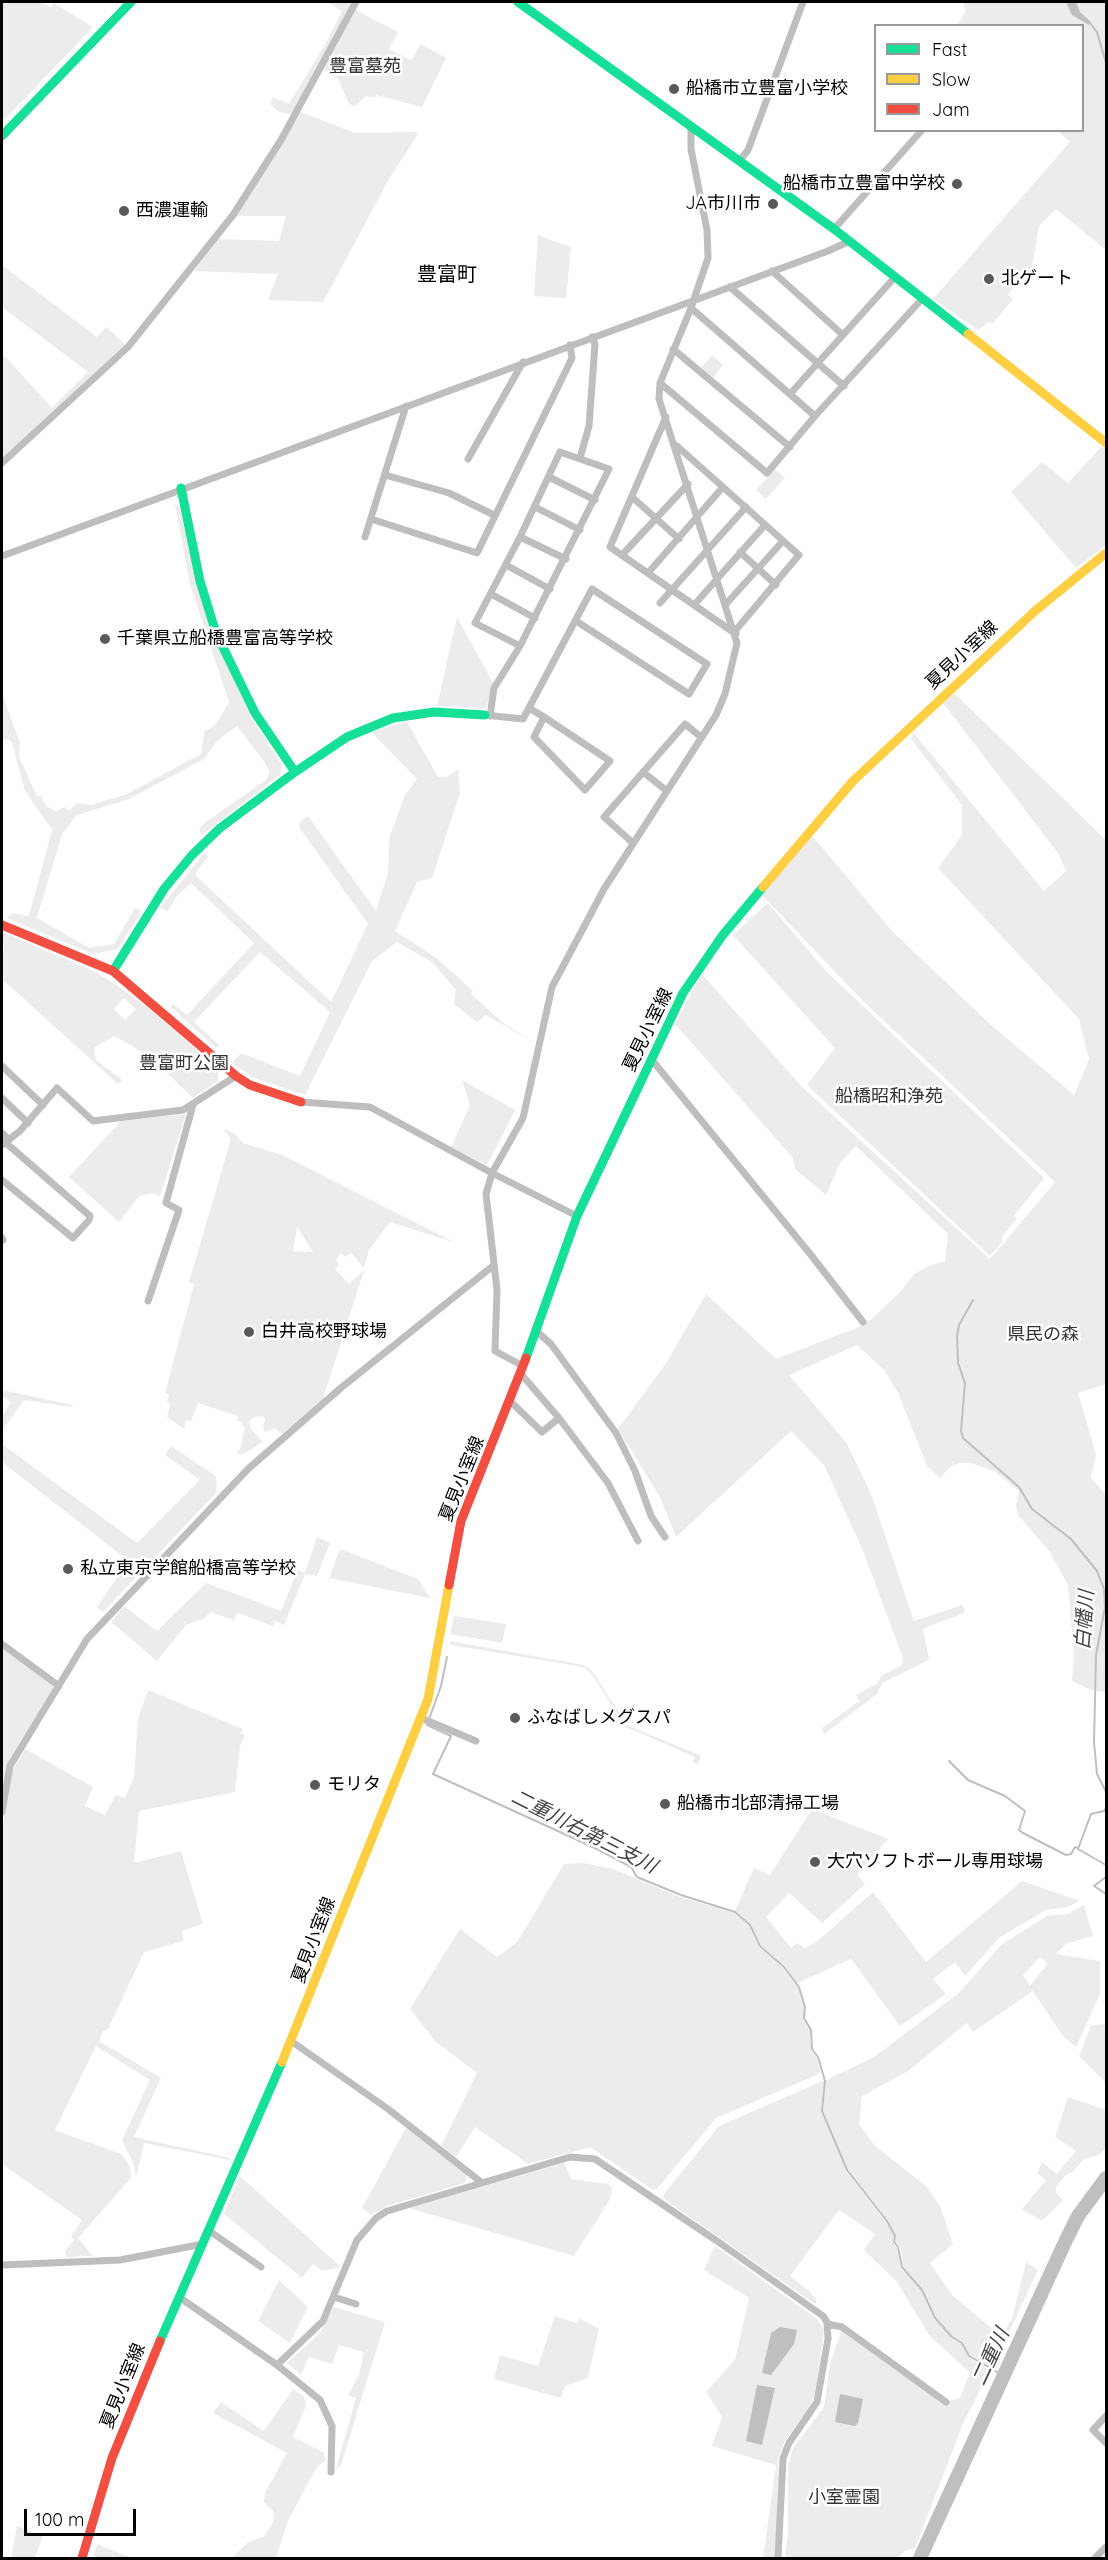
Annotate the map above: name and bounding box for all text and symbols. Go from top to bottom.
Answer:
legend [874,24,1084,132]
text: Fast [932,38,967,61]
park label: 豊富墓苑 [329,56,401,78]
text: Slow [932,68,970,91]
place label: 船橋市立豊富小学校 [686,78,848,100]
marker: 船橋市立豊富小学校 [667,82,681,96]
text: Jam [932,98,970,121]
place label: 船橋市立豊富中学校 [783,173,945,195]
marker: 船橋市立豊富中学校 [950,177,964,191]
place label: JA市川市 [685,193,761,215]
marker: JA市川市 [766,197,780,211]
place label: 西濃運輸 [136,200,208,222]
marker: 西濃運輸 [117,204,131,218]
district label: 豊富町 [417,263,477,287]
place label: 北ゲート [1001,268,1073,290]
marker: 北ゲート [982,272,996,286]
street label: 夏見小室線 [922,616,1002,694]
place label: 千葉県立船橋豊富高等学校 [117,628,333,650]
marker: 千葉県立船橋豊富高等学校 [98,632,112,646]
street label: 夏見小室線 [619,985,677,1075]
park label: 豊富町公園 [139,1053,229,1075]
park label: 船橋昭和浄苑 [835,1086,943,1108]
place label: 白井高校野球場 [261,1321,387,1343]
park label: 県民の森 [1007,1324,1079,1346]
marker: 白井高校野球場 [242,1325,256,1339]
street label: 夏見小室線 [435,1433,489,1525]
place label: 私立東京学館船橋高等学校 [80,1558,296,1580]
marker: 私立東京学館船橋高等学校 [61,1562,75,1576]
water label: 白幡川 [1071,1589,1099,1651]
place label: ふなばしメグスパ [527,1707,671,1729]
marker: ふなばしメグスパ [508,1711,522,1725]
place label: モリタ [327,1774,381,1796]
marker: モリタ [308,1778,322,1792]
water label: 二重川右第三支川 [507,1785,661,1879]
place label: 船橋市北部清掃工場 [677,1793,839,1815]
marker: 船橋市北部清掃工場 [658,1797,672,1811]
place label: 大穴ソフトボール専用球場 [827,1851,1043,1873]
marker: 大穴ソフトボール専用球場 [808,1855,822,1869]
street label: 夏見小室線 [288,1894,340,1986]
water label: 二重川 [967,2325,1015,2389]
street label: 夏見小室線 [96,2340,150,2432]
park label: 小室霊園 [808,2487,880,2509]
scale bar [27,2497,140,2535]
text: 100 m [35,2508,84,2531]

